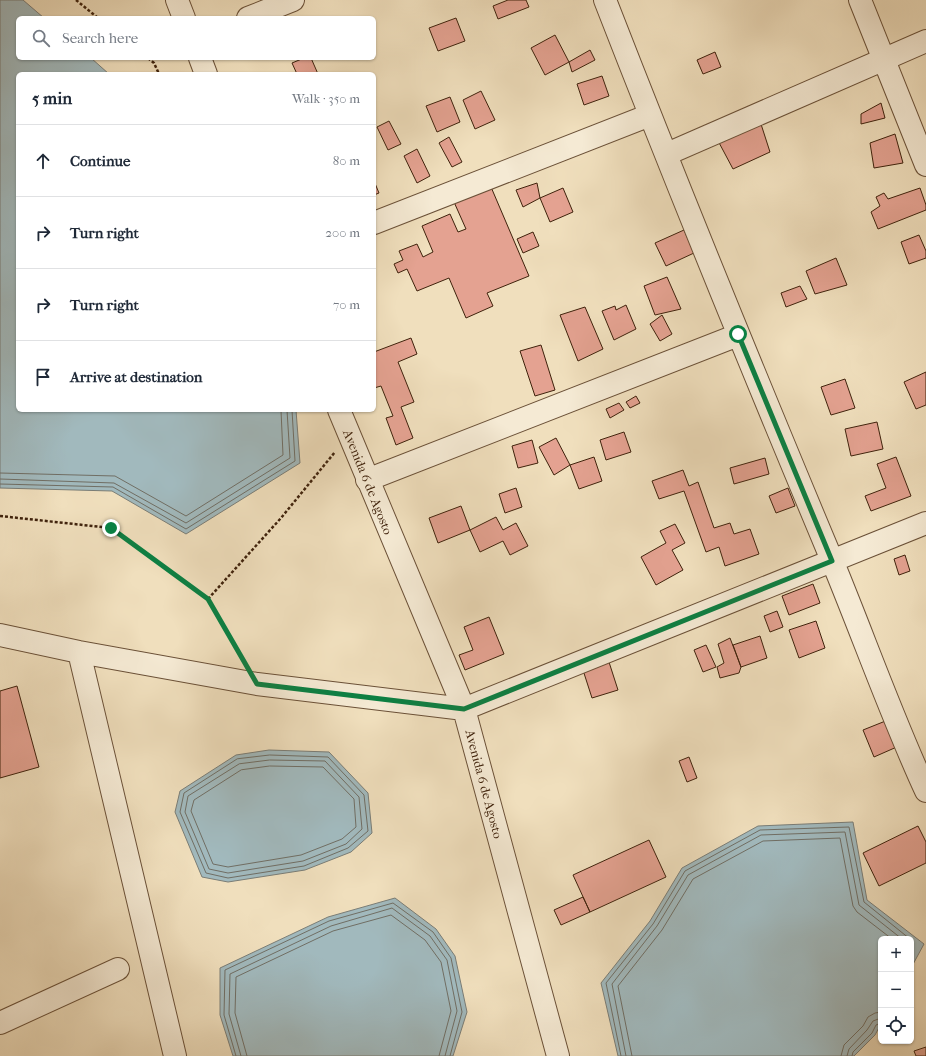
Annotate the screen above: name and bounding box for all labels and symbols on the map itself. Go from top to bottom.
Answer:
route start [729,325,747,343]
street label: Avenida 6 de Agosto [340,426,396,537]
route end [102,519,120,537]
street label: Avenida 6 de Agosto [462,727,506,840]

